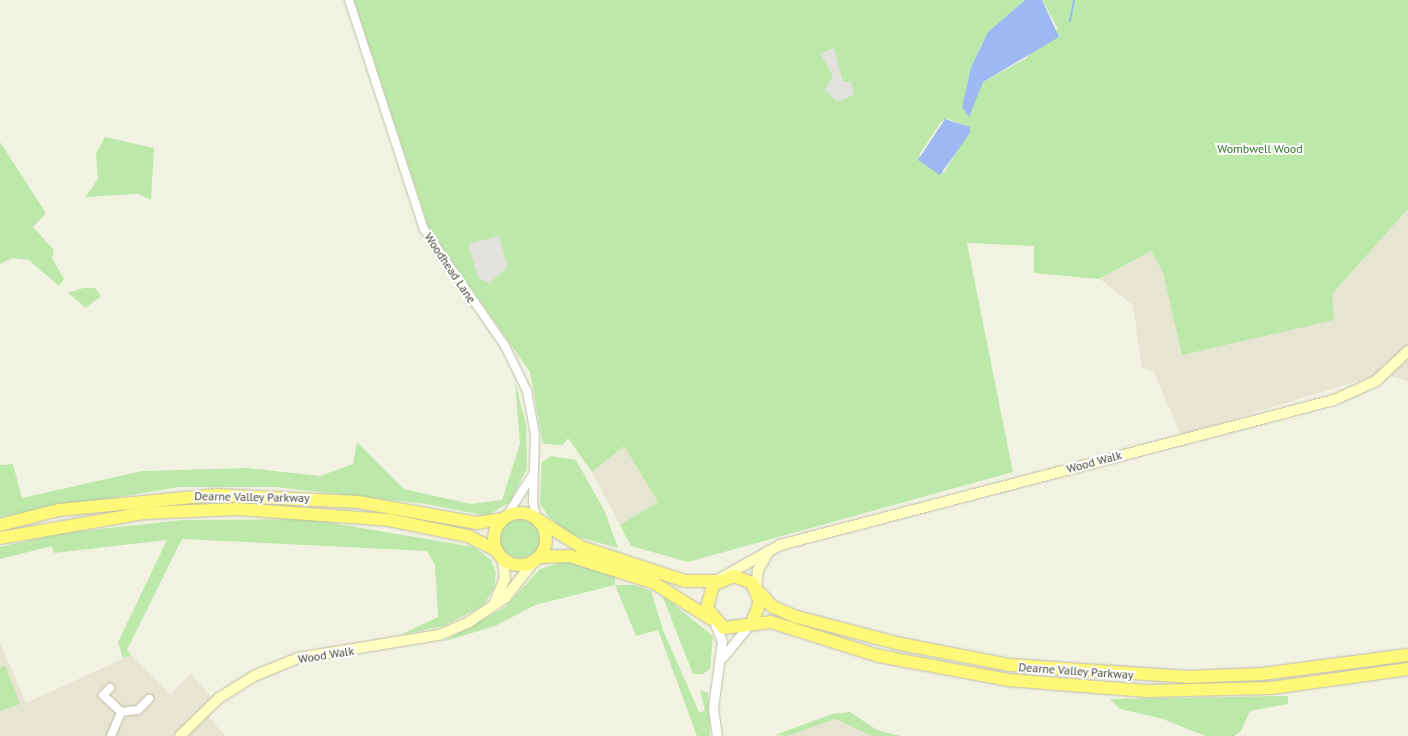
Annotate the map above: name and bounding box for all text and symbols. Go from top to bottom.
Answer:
park label: Wombwell Wood [1217,142,1303,156]
street label: Woodhead Lane [421,230,479,306]
street label: Wood Walk [1065,448,1123,476]
street label: Dearne Valley Parkway [194,489,310,505]
street label: Wood Walk [297,643,355,667]
street label: Dearne Valley Parkway [1018,660,1134,682]

